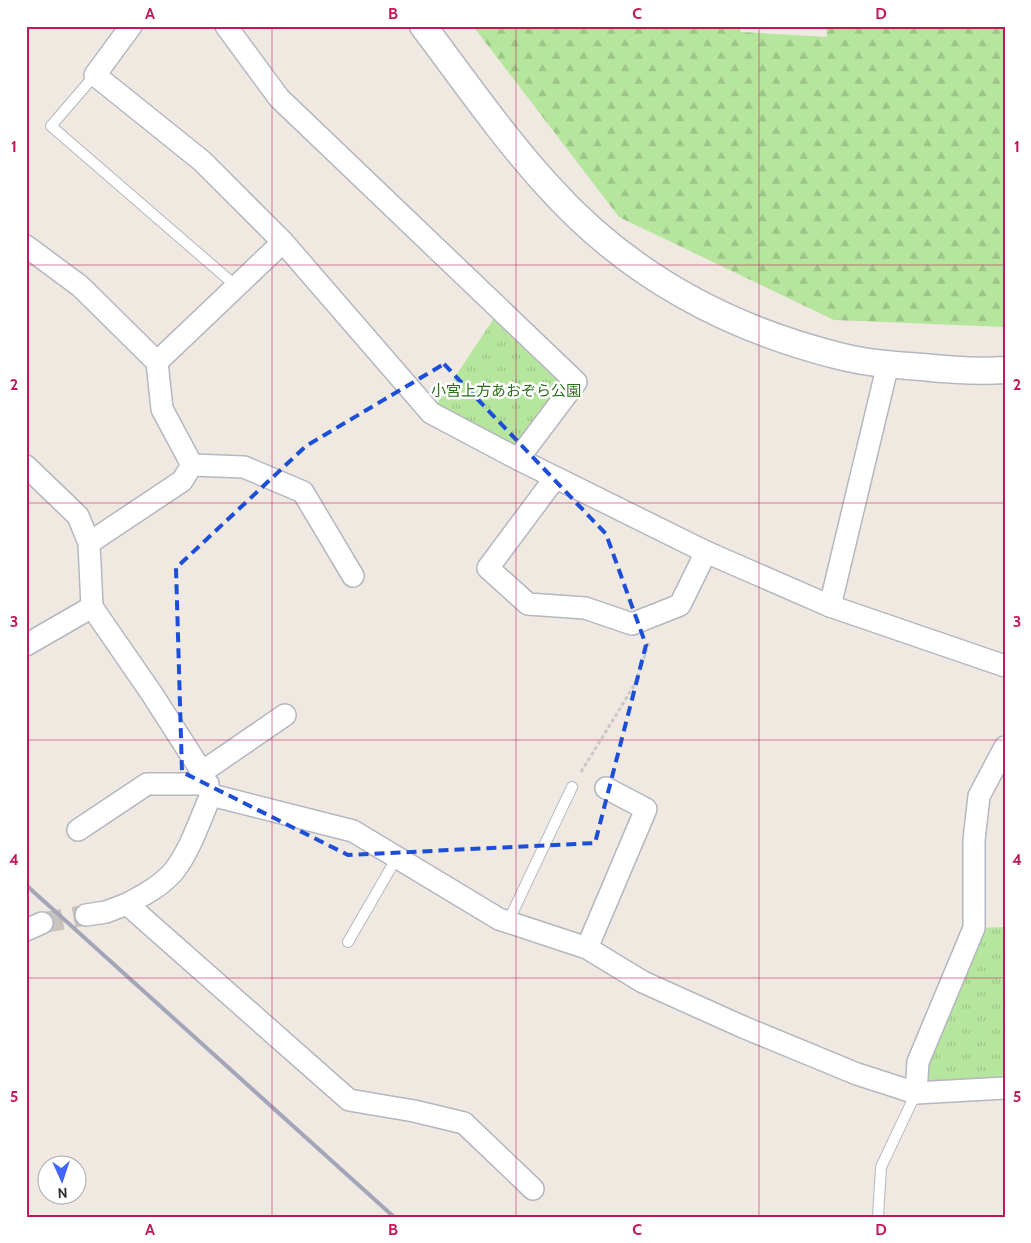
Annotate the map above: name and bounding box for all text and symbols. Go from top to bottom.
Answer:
text: A [145,4,155,23]
text: B [388,4,398,23]
text: C [632,4,642,23]
text: D [875,4,887,23]
text: 1 [11,137,17,156]
text: 1 [1014,137,1020,156]
text: 2 [10,375,18,394]
text: 2 [1013,375,1021,394]
park label: 小宮上方あおぞら公園 [431,382,581,400]
text: 3 [10,612,18,631]
text: 3 [1013,612,1021,631]
text: 4 [9,850,19,869]
text: 4 [1012,850,1022,869]
text: 5 [10,1087,18,1106]
text: 5 [1013,1087,1021,1106]
north arrow [38,1156,88,1206]
text: N [57,1184,68,1202]
text: A [145,1220,155,1239]
text: B [388,1220,398,1239]
text: C [632,1220,642,1239]
text: D [875,1220,887,1239]

